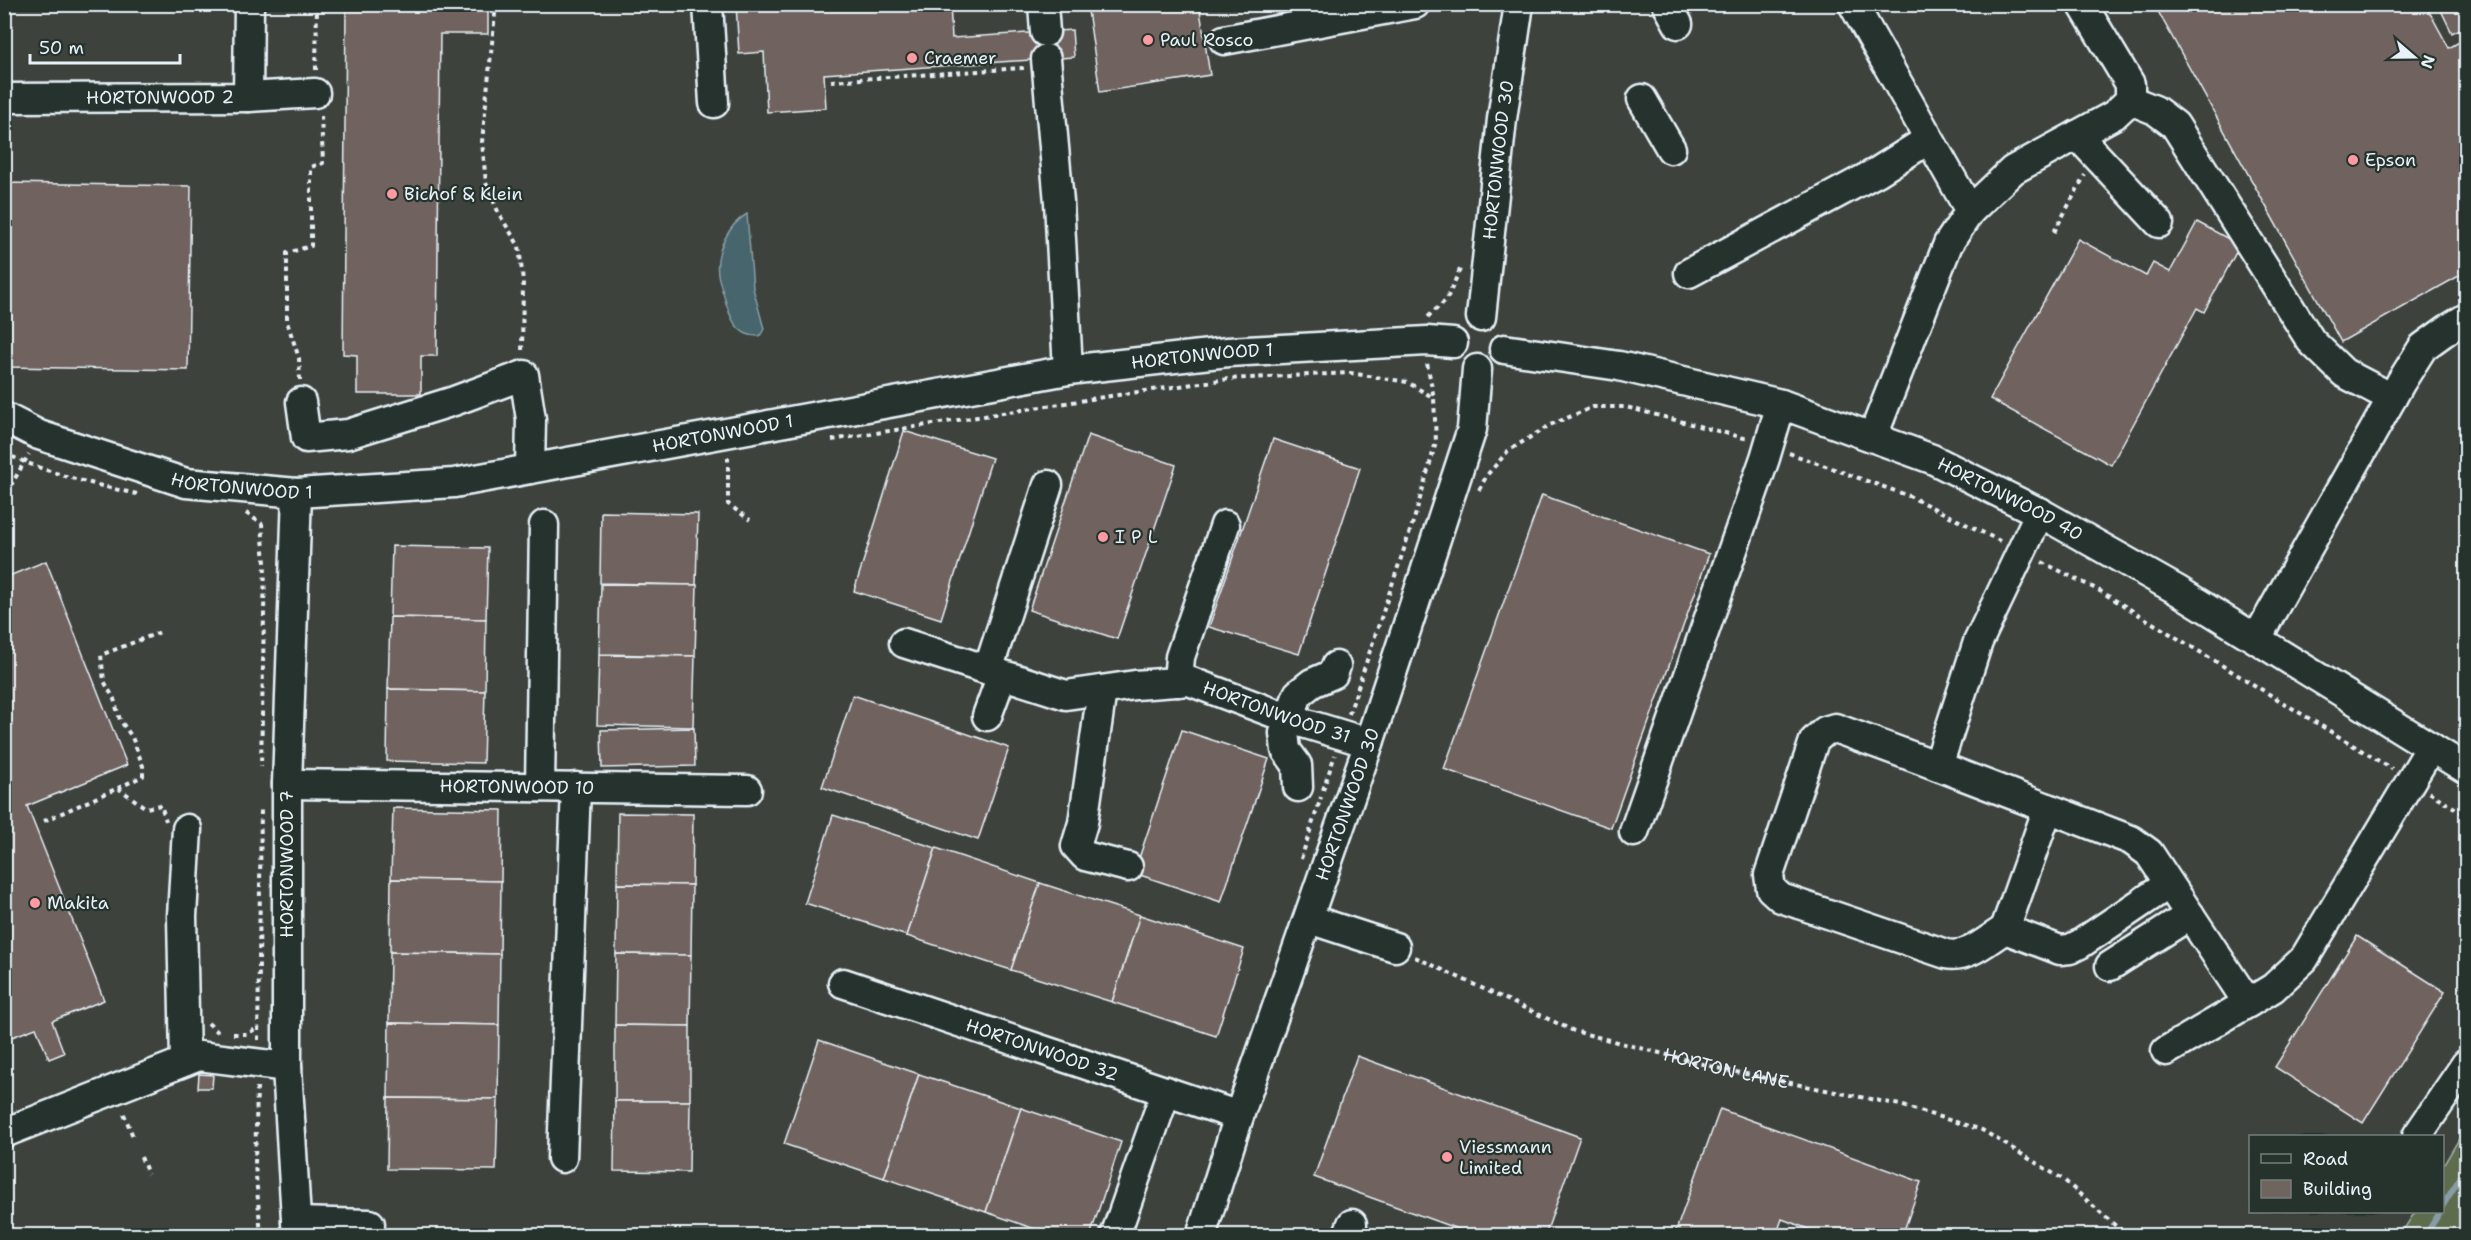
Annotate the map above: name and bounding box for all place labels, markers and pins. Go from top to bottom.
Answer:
place label: Paul Rosco [1160,28,1253,52]
marker: Paul Rosco [1141,33,1155,47]
place label: Craemer [924,46,997,70]
marker: Craemer [905,51,919,65]
place label: Epson [2365,148,2416,172]
marker: Epson [2346,153,2360,167]
place label: Bichof & Klein [404,182,522,206]
marker: Bichof & Klein [385,187,399,201]
place label: I P L [1115,525,1158,549]
marker: I P L [1096,530,1110,544]
place label: Makita [47,891,109,915]
marker: Makita [28,896,42,910]
place label: Viessmann Limited [1459,1135,1552,1180]
marker: Viessmann Limited [1440,1150,1454,1164]

